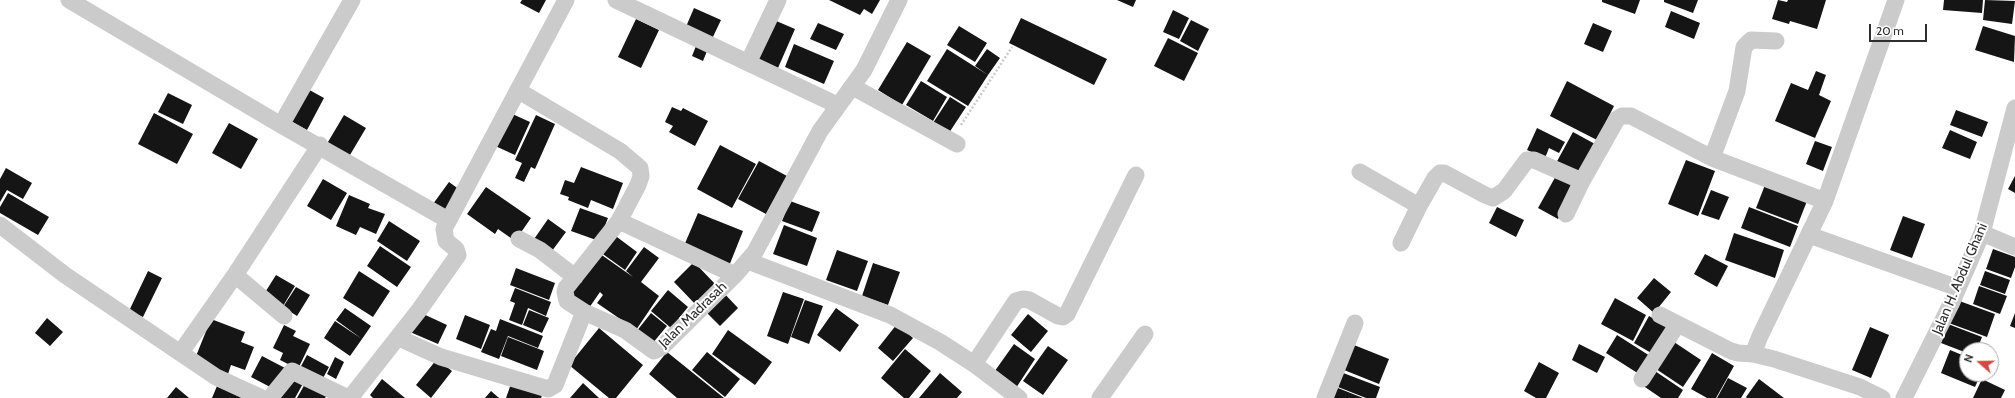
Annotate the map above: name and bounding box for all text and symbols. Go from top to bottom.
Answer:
scale bar [1871,16,1929,42]
text: 20 m [1876,23,1904,38]
street label: Jalan H. Abdul Ghani [1929,221,1991,337]
street label: Jalan Madrasah [655,278,731,352]
north arrow [1959,342,1999,382]
text: N [1961,352,1977,364]

